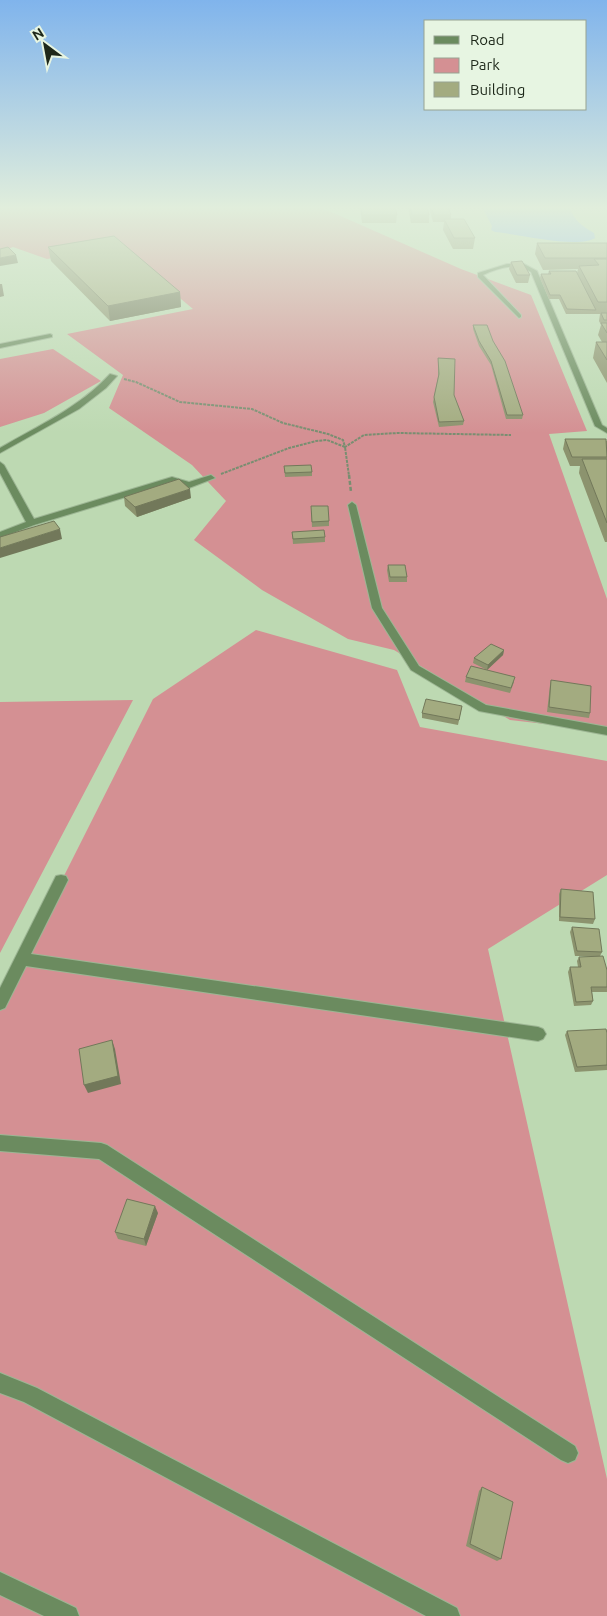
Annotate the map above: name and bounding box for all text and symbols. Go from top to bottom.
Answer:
north arrow [20,20,70,70]
legend [424,20,587,110]
text: N [29,24,47,44]
text: Road [470,31,505,48]
text: Park [470,56,500,73]
text: Building [470,81,525,98]

